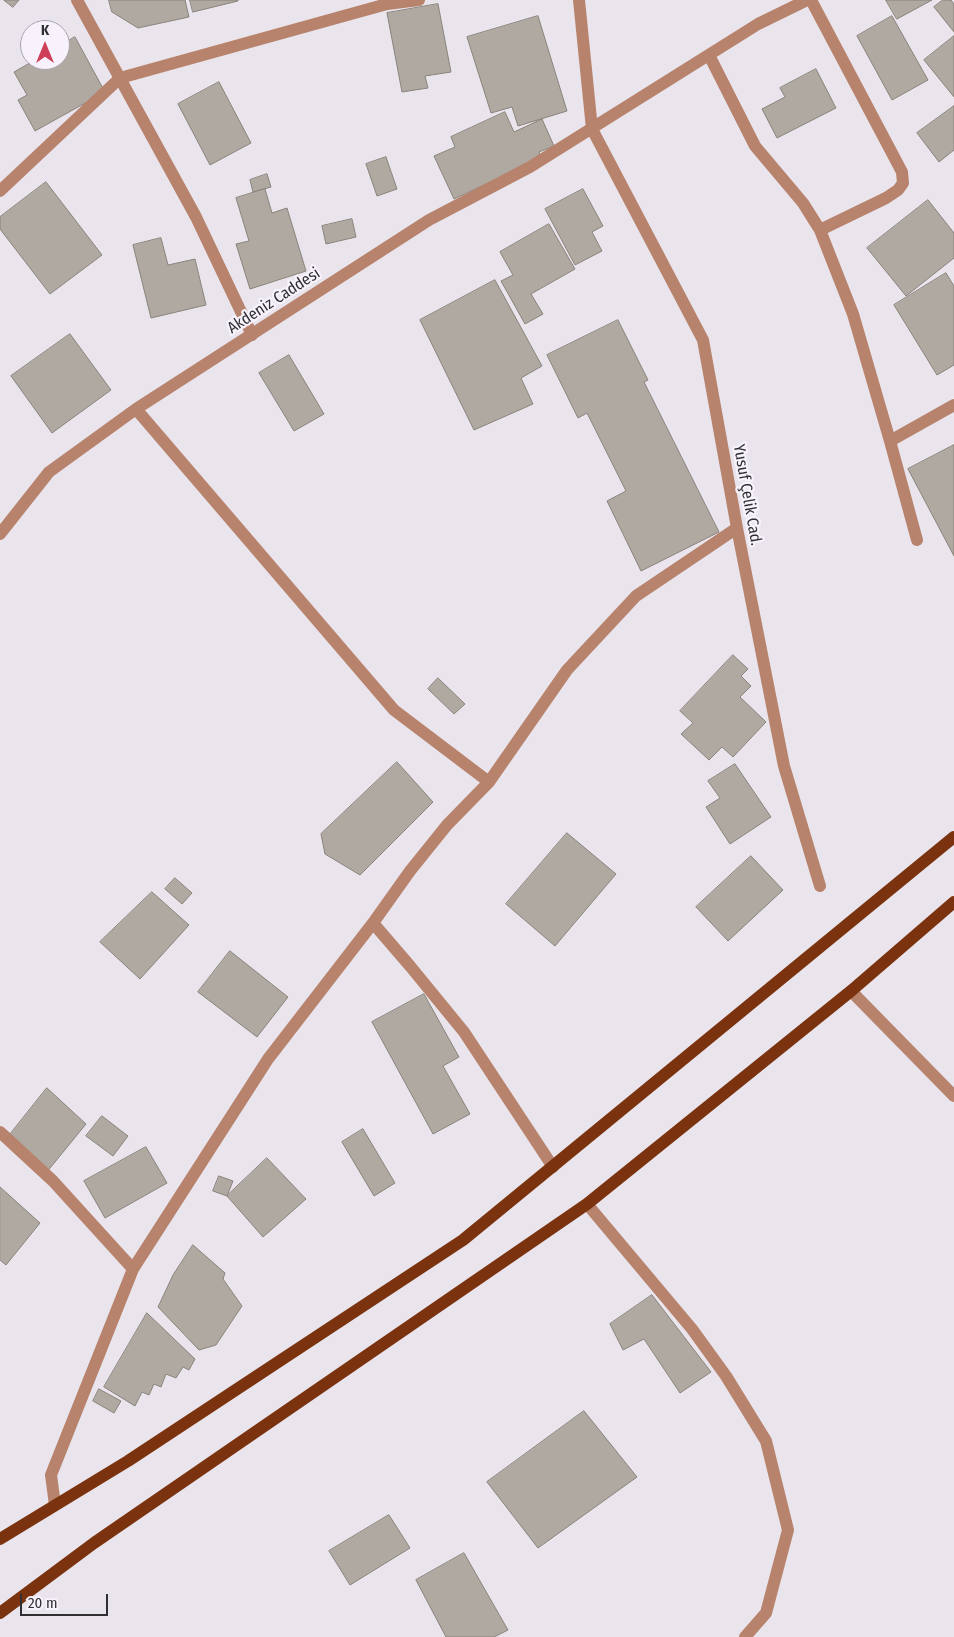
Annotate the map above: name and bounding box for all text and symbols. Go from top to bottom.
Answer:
north arrow [20,20,70,70]
text: K [41,22,49,39]
street label: Akdeniz Caddesi [224,264,324,338]
street label: Yusuf Çelik Cad. [729,443,765,547]
scale bar [22,1584,110,1616]
text: 20 m [28,1594,58,1612]

